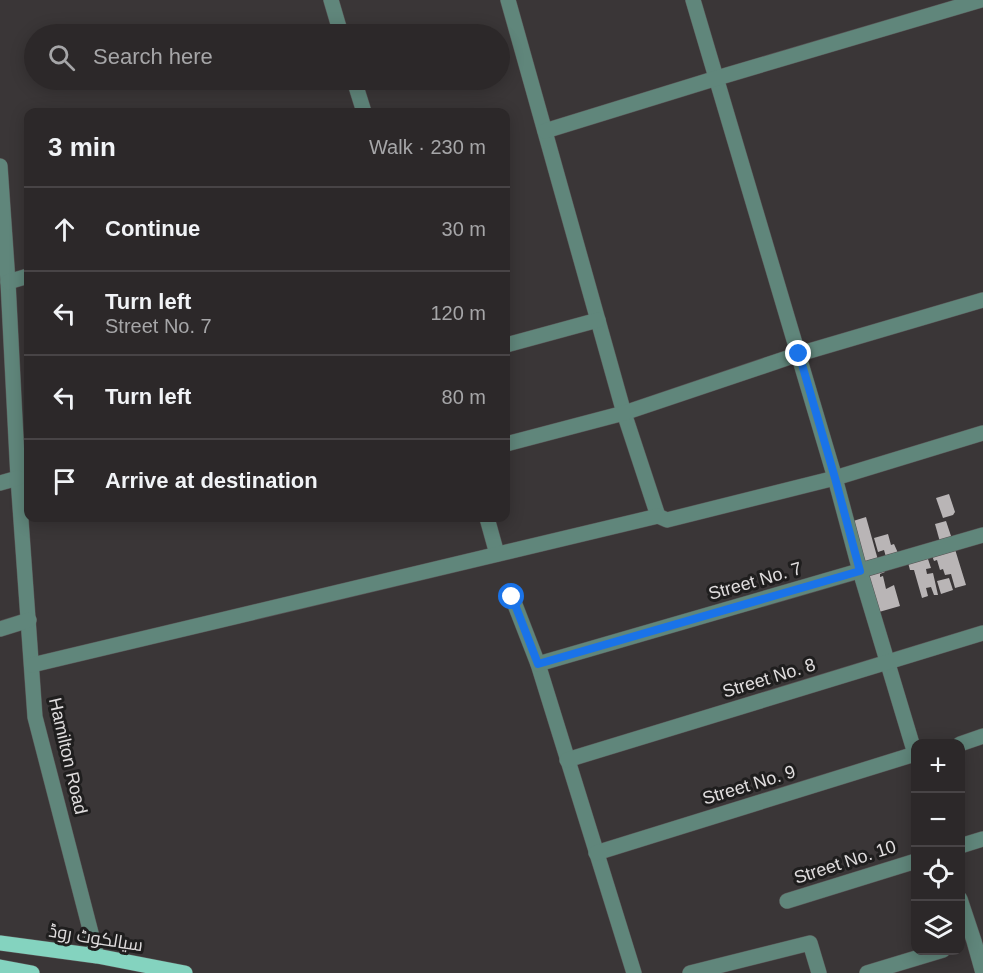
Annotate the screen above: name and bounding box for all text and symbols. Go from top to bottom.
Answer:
search box [24,24,510,90]
icon: search [45,41,78,74]
text: Search here [93,44,213,69]
text: 3 min [48,132,116,162]
text: Walk · 230 m [369,136,486,158]
icon: ahead [48,213,81,246]
text: Continue [105,216,200,241]
text: 30 m [442,218,486,240]
text: Turn left [105,289,191,314]
icon: left [48,297,81,330]
text: 120 m [430,302,486,324]
text: Street No. 7 [105,315,212,337]
route end [785,340,811,366]
icon: left [48,381,81,414]
text: Turn left [105,384,191,409]
text: 80 m [442,386,486,408]
icon: arrive [48,465,81,498]
text: Arrive at destination [105,468,318,493]
street label: Street No. 7 [706,558,804,604]
route start [498,583,524,609]
street label: Street No. 8 [720,654,818,702]
street label: Hamilton Road [45,696,91,816]
map controls [911,739,965,955]
button: + [911,739,965,793]
street label: Street No. 9 [700,761,798,809]
button: − [911,793,965,847]
street label: Street No. 10 [791,836,899,888]
button: locate [911,847,965,901]
button: layers [911,901,965,955]
street label: سیالکوٹ روڈ [47,921,145,956]

